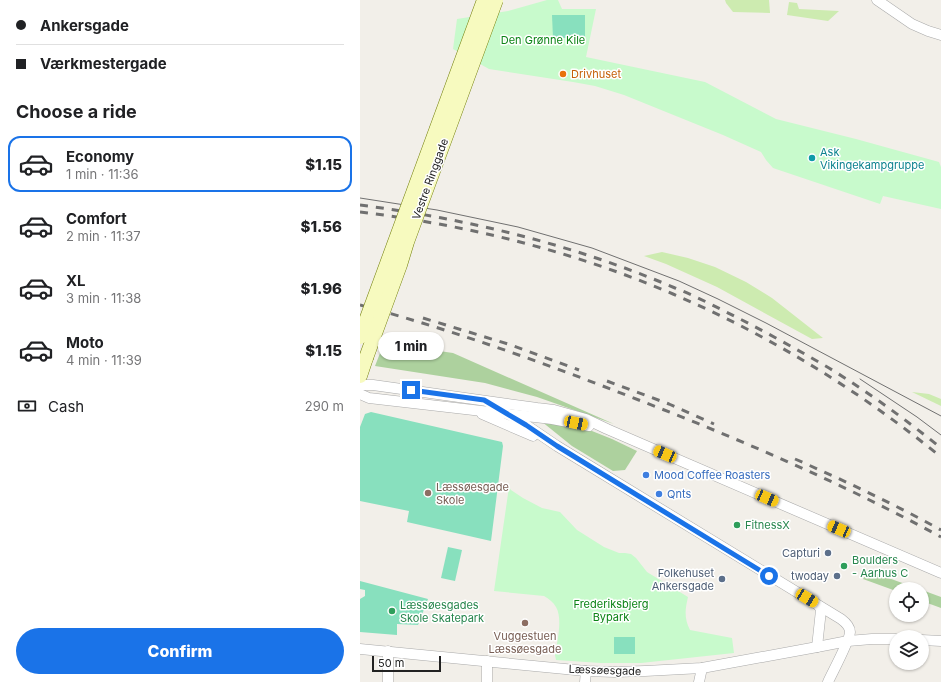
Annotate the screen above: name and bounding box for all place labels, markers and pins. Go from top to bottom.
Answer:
place label: Drivhuset [571,67,621,81]
marker: Drivhuset [558,69,568,79]
place label: Ask Vikingekampgruppe [820,145,924,172]
marker: Ask Vikingekampgruppe [807,153,817,163]
place label: Mood Coffee Roasters [654,468,771,482]
marker: Mood Coffee Roasters [641,470,651,480]
place label: Læssøesgade Skole [436,480,509,507]
place label: Qnts [667,487,691,501]
marker: Læssøesgade Skole [423,488,433,498]
marker: Qnts [654,489,664,499]
place label: FitnessX [745,518,790,532]
marker: FitnessX [732,520,742,530]
place label: Capturi [782,546,820,560]
marker: Capturi [823,548,833,558]
place label: Boulders - Aarhus C [852,553,908,580]
marker: Boulders - Aarhus C [839,561,849,571]
place label: Folkehuset Ankersgade [652,566,714,593]
place label: twoday [791,569,829,583]
marker: twoday [832,571,842,581]
marker: Folkehuset Ankersgade [717,574,727,584]
place label: Læssøesgades Skole Skatepark [400,598,484,625]
marker: Læssøesgades Skole Skatepark [387,606,397,616]
marker: Vuggestuen Læssøesgade [520,618,530,628]
place label: Vuggestuen Læssøesgade [489,629,561,656]

